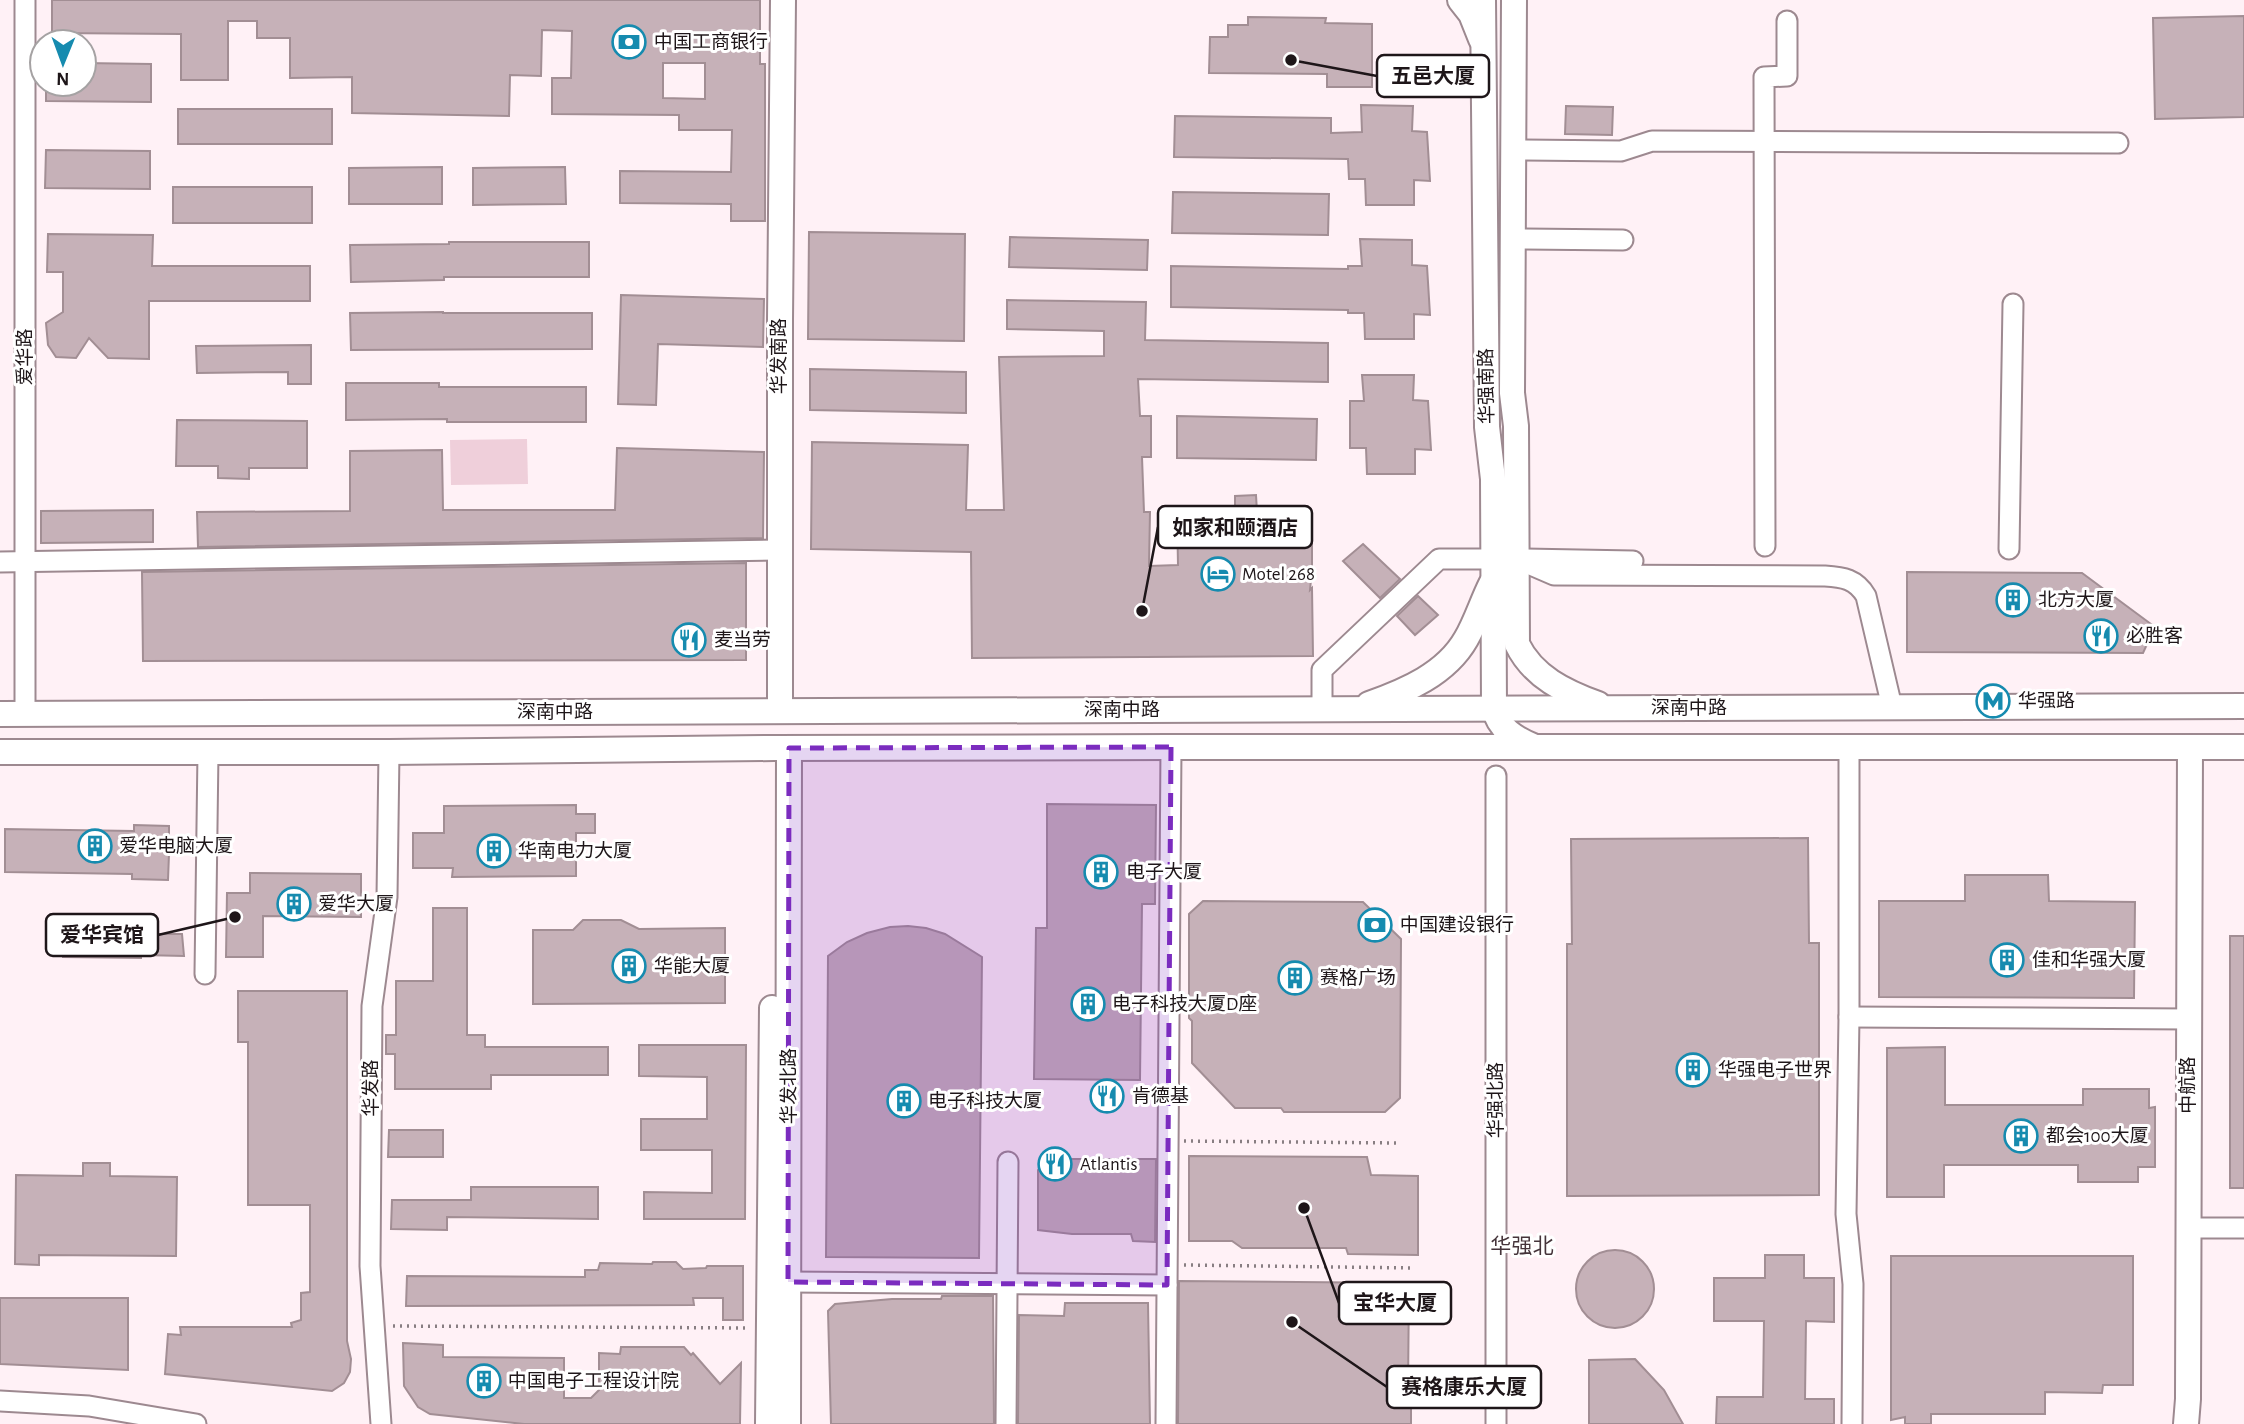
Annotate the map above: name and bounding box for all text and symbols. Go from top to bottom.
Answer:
bank icon: 中国工商银行 [610,23,648,61]
north arrow [28,28,98,98]
place label: 中国工商银行 [654,31,768,52]
callout: 五邑大厦 [1377,55,1489,97]
text: 五邑大厦 [1391,65,1475,87]
text: N [56,69,70,88]
street label: 华发南路 [769,318,789,394]
street label: 爱华路 [15,328,35,386]
street label: 华强南路 [1476,348,1497,424]
callout: 如家和颐酒店 [1158,506,1312,548]
text: 如家和颐酒店 [1172,516,1298,539]
hotel icon: Motel 268 [1199,555,1237,593]
place label: Motel 268 [1242,565,1315,584]
building icon: 北方大厦 [1994,581,2032,619]
place label: 北方大厦 [2038,589,2114,610]
restaurant icon: 必胜客 [2082,617,2120,655]
restaurant icon: 麦当劳 [670,621,708,659]
place label: 必胜客 [2126,625,2183,646]
place label: 麦当劳 [714,630,771,650]
metro station icon: 华强路 [1974,682,2012,720]
place label: 华强路 [2018,691,2075,711]
street label: 深南中路 [1651,698,1727,718]
street label: 深南中路 [1084,700,1160,720]
street label: 深南中路 [517,702,593,722]
building icon: 爱华电脑大厦 [76,827,114,865]
building icon: 华南电力大厦 [475,832,513,870]
place label: 爱华电脑大厦 [119,836,233,856]
place label: 华南电力大厦 [518,840,632,861]
building icon: 电子大厦 [1082,853,1120,891]
place label: 电子大厦 [1126,862,1202,882]
building icon: 爱华大厦 [275,885,313,923]
place label: 爱华大厦 [318,894,394,914]
bank icon: 中国建设银行 [1356,906,1394,944]
callout: 爱华宾馆 [46,914,158,956]
place label: 中国建设银行 [1400,914,1514,935]
text: 爱华宾馆 [60,923,144,946]
building icon: 佳和华强大厦 [1988,941,2026,979]
building icon: 华能大厦 [610,947,648,985]
place label: 佳和华强大厦 [2032,950,2146,970]
place label: 华能大厦 [654,956,730,976]
building icon: 赛格广场 [1276,959,1314,997]
place label: 赛格广场 [1320,967,1396,988]
building icon: 电子科技大厦D座 [1069,985,1107,1023]
place label: 电子科技大厦D座 [1112,993,1257,1014]
street label: 华发北路 [779,1048,799,1124]
building icon: 华强电子世界 [1674,1051,1712,1089]
street label: 中航路 [2177,1056,2198,1114]
street label: 华发路 [361,1059,381,1117]
place label: 华强电子世界 [1718,1060,1832,1080]
street label: 华强北路 [1486,1062,1506,1138]
restaurant icon: 肯德基 [1088,1077,1126,1115]
building icon: 电子科技大厦 [885,1082,923,1120]
place label: 肯德基 [1132,1086,1189,1106]
place label: 电子科技大厦 [928,1091,1042,1111]
building icon: 都会100大厦 [2002,1117,2040,1155]
place label: 都会100大厦 [2046,1125,2149,1146]
restaurant icon: Atlantis [1036,1145,1074,1183]
place label: Atlantis [1080,1155,1137,1174]
district label: 华强北 [1491,1235,1554,1257]
callout: 宝华大厦 [1339,1282,1451,1324]
text: 宝华大厦 [1353,1291,1437,1314]
building icon: 中国电子工程设计院 [465,1362,503,1400]
callout: 赛格康乐大厦 [1387,1366,1541,1408]
place label: 中国电子工程设计院 [508,1371,679,1391]
text: 赛格康乐大厦 [1401,1375,1527,1398]

